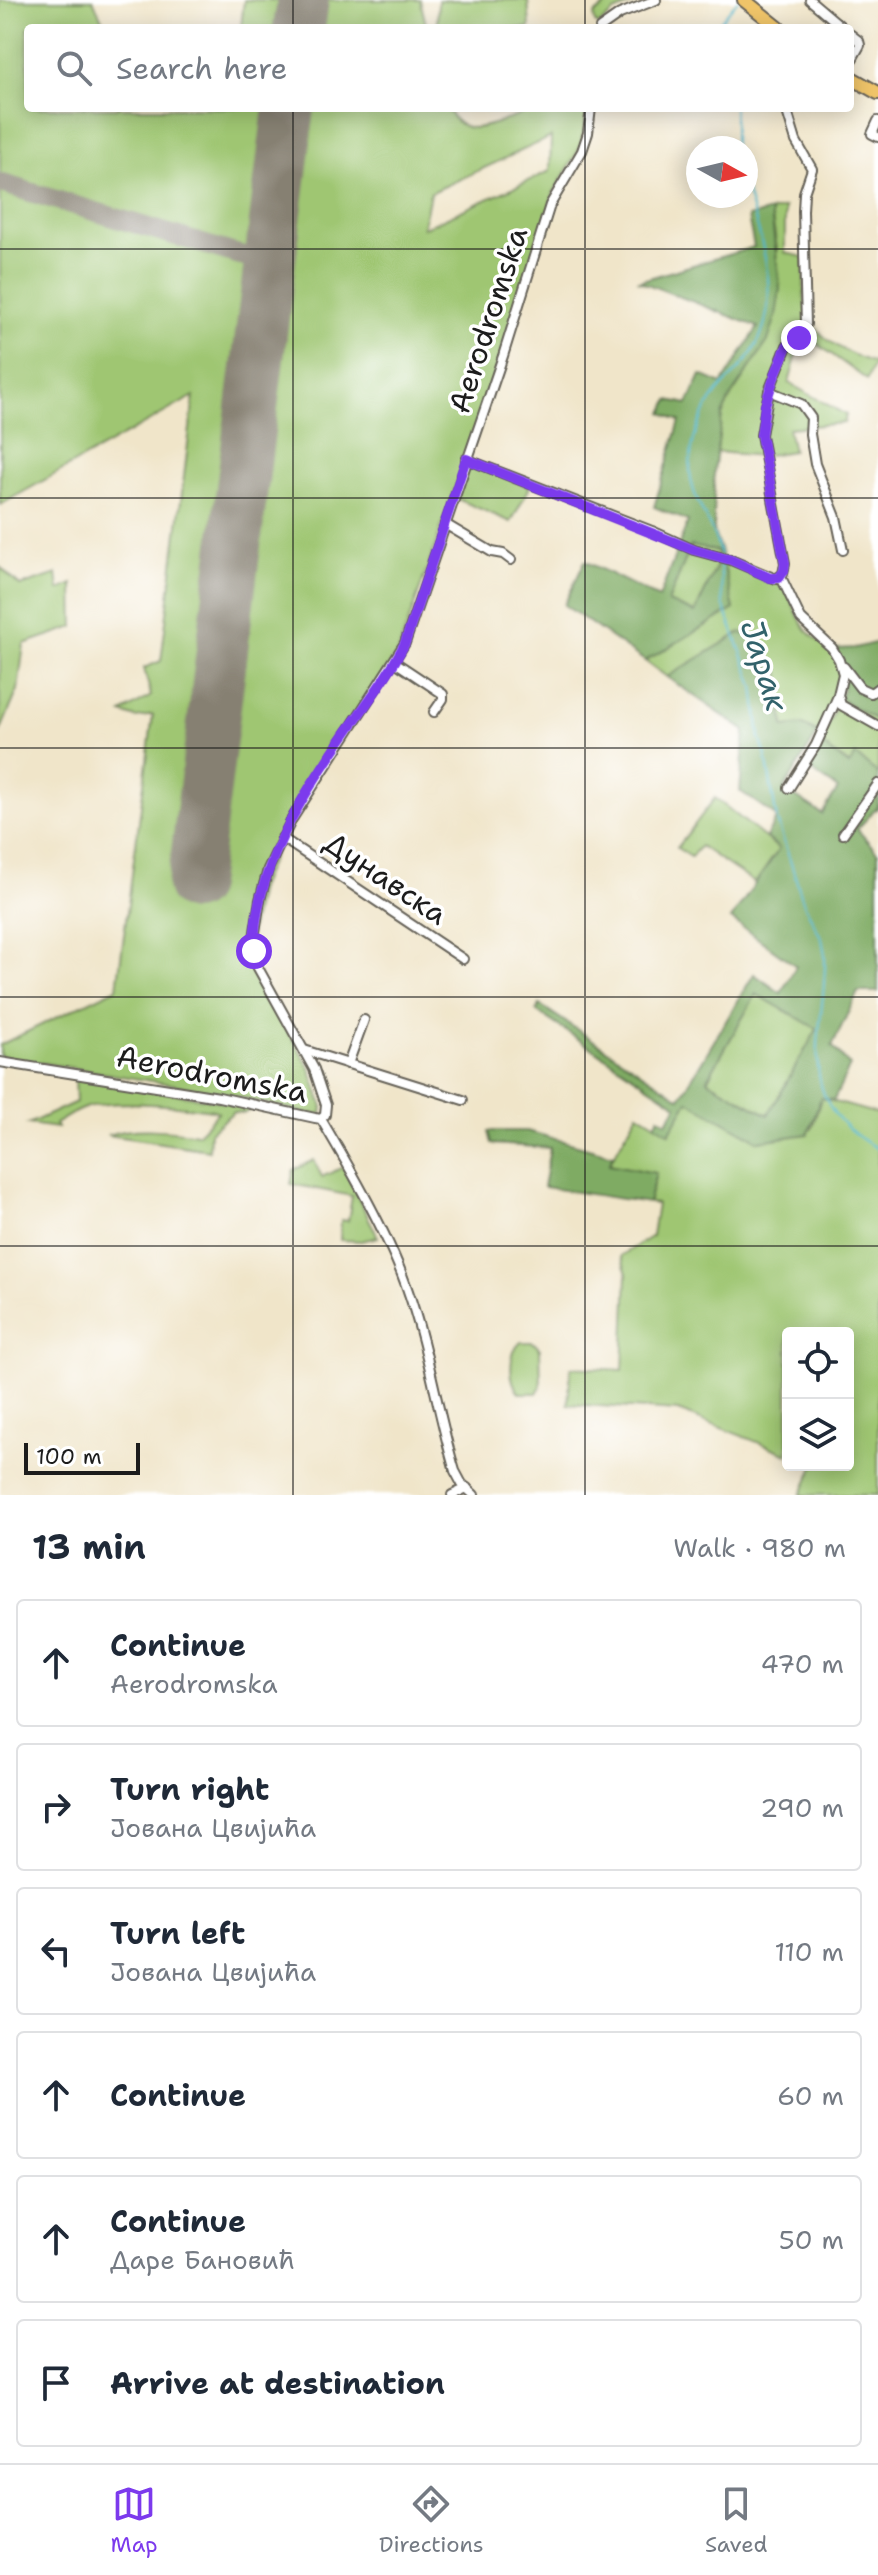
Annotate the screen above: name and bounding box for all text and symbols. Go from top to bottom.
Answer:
search box [24,24,854,112]
icon: search [52,46,96,90]
text: Search here [116,48,287,89]
north arrow [686,136,758,208]
street label: Aerodromska [439,221,537,418]
route end [781,320,817,356]
water label: Јарак [731,614,800,717]
street label: Дунавска [316,822,456,934]
route start [236,933,272,969]
street label: Aerodromska [113,1035,311,1113]
map controls [782,1327,854,1471]
button: locate [782,1327,854,1399]
button: layers [782,1399,854,1471]
scale bar [24,1439,140,1475]
text: 100 m [36,1442,102,1471]
text: 13 min [32,1524,146,1570]
text: Walk · 980 m [673,1530,846,1565]
text: Continue [110,1625,246,1666]
icon: ahead [34,1641,78,1685]
text: 470 m [761,1646,844,1681]
text: Aerodromska [110,1666,278,1701]
text: Turn right [110,1769,269,1810]
icon: right [34,1785,78,1829]
text: 290 m [760,1790,844,1825]
text: Јована Цвијића [110,1810,316,1845]
text: Turn left [110,1913,245,1954]
icon: left [34,1929,78,1973]
text: 110 m [774,1934,844,1969]
text: Јована Цвијића [110,1954,316,1989]
icon: ahead [34,2073,78,2117]
text: Continue [110,2075,246,2116]
text: 60 m [777,2078,844,2113]
text: Continue [110,2201,246,2242]
icon: ahead [34,2217,78,2261]
text: 50 m [779,2222,844,2257]
text: Даре Бановић [110,2242,295,2277]
icon: arrive [34,2361,78,2405]
text: Arrive at destination [110,2363,445,2404]
tab: Map [111,2482,158,2559]
tab: Directions [379,2482,484,2559]
tab: Saved [705,2482,767,2559]

